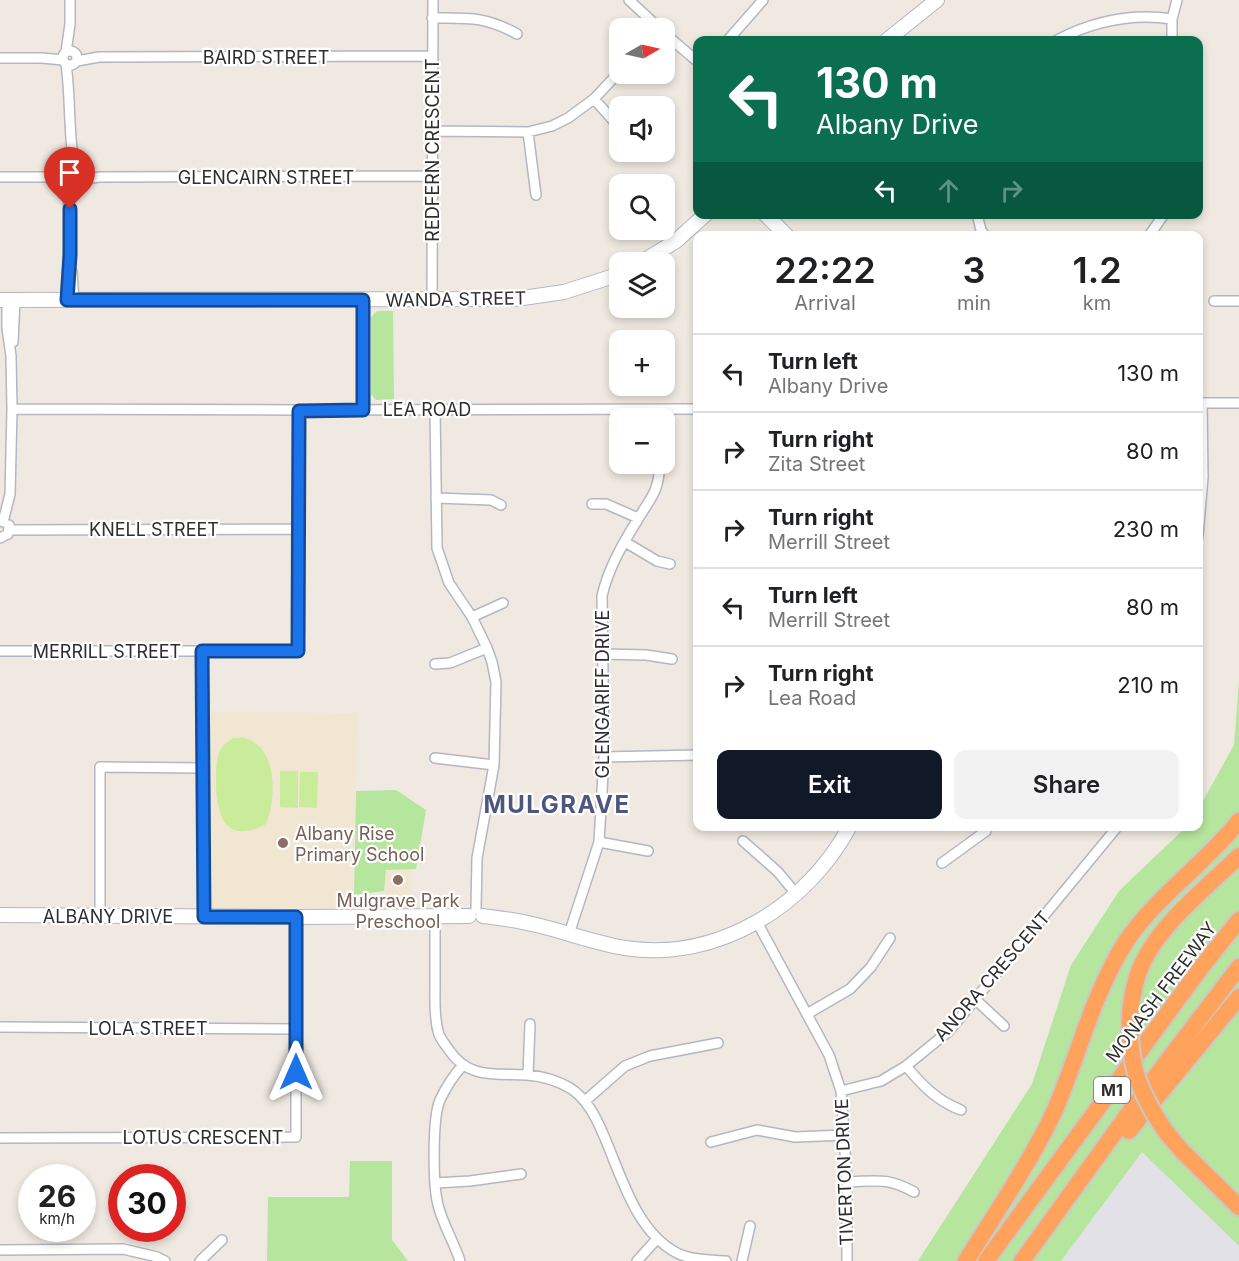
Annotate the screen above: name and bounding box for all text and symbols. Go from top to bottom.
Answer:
north arrow [609,18,675,84]
map controls [609,18,675,474]
street label: BAIRD STREET [203,47,329,68]
text: 130 m [816,57,938,108]
street label: REDFERN CRESCENT [422,58,443,242]
icon: left [717,60,795,138]
button: sound [609,96,675,162]
text: Albany Drive [816,108,978,141]
pin [44,147,95,209]
icon: arrive [53,156,86,189]
street label: GLENCAIRN STREET [178,167,354,188]
button: search [609,174,675,240]
icon: left [869,174,902,207]
icon: ahead [932,174,965,207]
icon: right [995,174,1028,207]
text: 22:22 [774,248,876,292]
text: 3 [963,248,985,292]
text: 1.2 [1072,248,1122,292]
button: layers [609,252,675,318]
street label: WANDA STREET [386,287,526,311]
text: Arrival [794,291,856,315]
text: min [957,291,991,315]
text: km [1083,291,1111,315]
button: + [609,330,675,396]
text: Turn left [768,348,858,374]
icon: left [717,357,750,390]
text: 130 m [1117,360,1179,386]
text: Albany Drive [768,374,888,398]
street label: LEA ROAD [383,399,471,420]
button: − [609,408,675,474]
text: Turn right [768,426,874,452]
icon: right [717,435,750,468]
text: 80 m [1126,438,1179,464]
text: Zita Street [768,452,865,476]
text: Turn right [768,504,874,530]
icon: right [717,513,750,546]
text: 230 m [1113,516,1179,542]
street label: KNELL STREET [89,519,219,540]
text: Merrill Street [768,530,890,554]
text: Turn left [768,582,858,608]
icon: left [717,591,750,624]
text: 80 m [1126,594,1179,620]
text: Merrill Street [768,608,890,632]
street label: GLENGARIFF DRIVE [592,610,613,778]
street label: MERRILL STREET [33,641,181,662]
text: Turn right [768,660,874,686]
icon: right [717,669,750,702]
text: 210 m [1117,672,1179,698]
text: Lea Road [768,686,856,710]
button: Exit [717,750,942,819]
button: Share [954,750,1179,819]
district label: MULGRAVE [483,790,631,819]
place label: Albany Rise Primary School [295,823,424,865]
marker: Albany Rise Primary School [276,836,290,850]
marker: Mulgrave Park Preschool [391,873,405,887]
place label: Mulgrave Park Preschool [337,890,460,932]
street label: ALBANY DRIVE [43,906,173,927]
street label: ANORA CRESCENT [930,907,1054,1045]
street label: MONASH FREEWAY [1101,918,1221,1066]
street label: LOLA STREET [88,1018,208,1039]
position arrow [264,1040,328,1104]
road number: M1 [1094,1077,1130,1103]
street label: TIVERTON DRIVE [831,1098,857,1246]
street label: LOTUS CRESCENT [123,1127,283,1148]
speed limit sign: 30 [108,1164,186,1242]
text: 26 [38,1178,76,1214]
text: km/h [39,1209,75,1228]

